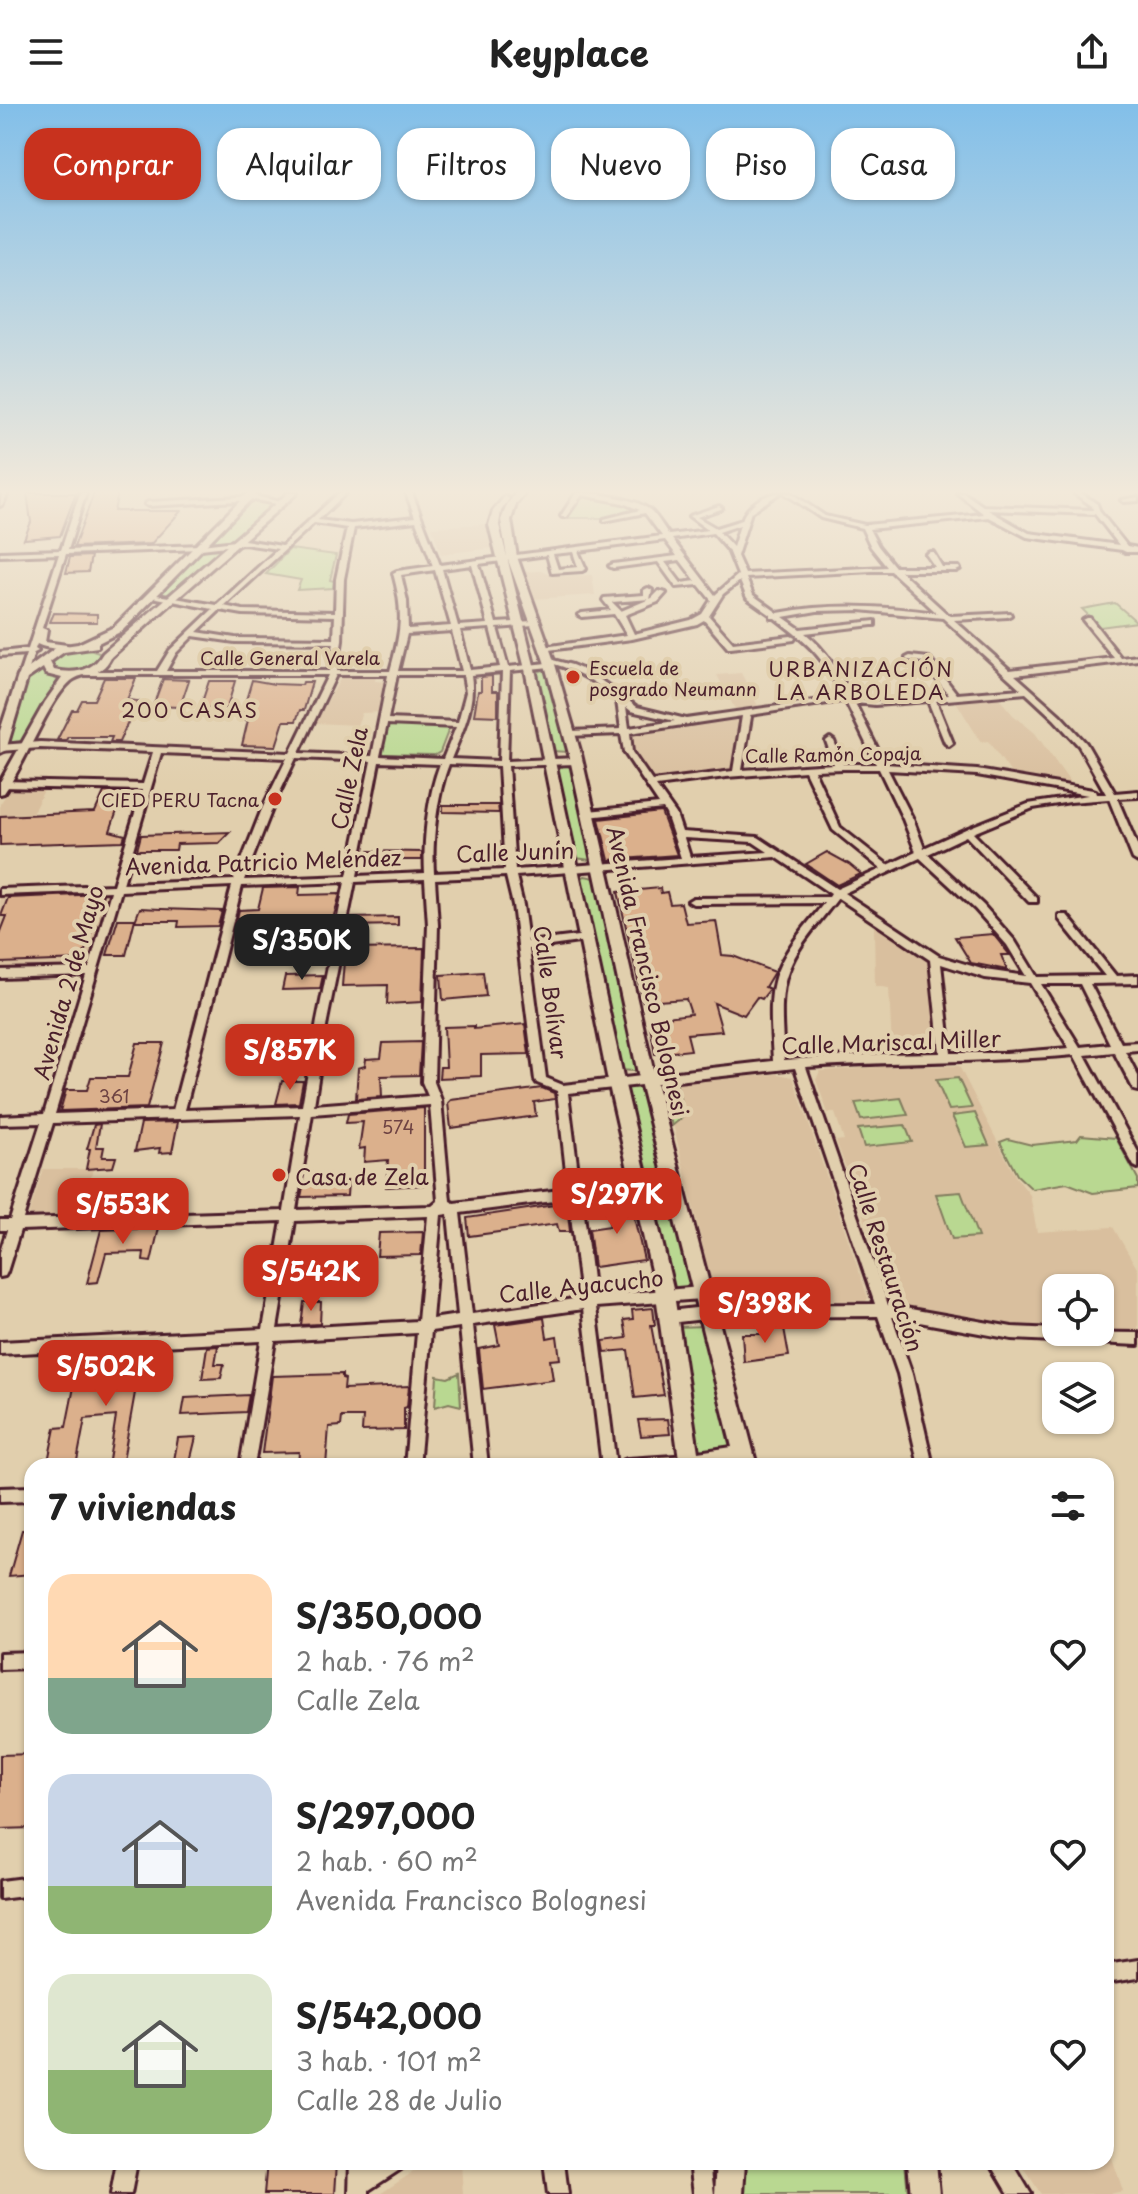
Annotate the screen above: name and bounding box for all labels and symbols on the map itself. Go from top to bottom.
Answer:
street label: Calle General Varela [200,644,381,671]
place label: Escuela de posgrado Neumann [589,654,757,702]
district label: URBANIZACIÓN LA ARBOLEDA [768,654,954,707]
marker: Escuela de posgrado Neumann [564,668,582,686]
district label: 200 CASAS [121,695,259,725]
street label: Calle Zela [321,723,375,833]
street label: Calle Ramón Copaja [745,739,922,769]
place label: CIED PERU Tacna [101,786,260,813]
marker: CIED PERU Tacna [266,790,284,808]
street label: Avenida Francisco Bolognesi [600,823,698,1119]
street label: Calle Junín [455,832,575,870]
street label: Avenida Patricio Meléndez [124,840,402,882]
street label: Avenida 2 de Mayo [23,881,111,1083]
pin: S/350K [237,914,367,982]
street label: Calle Bolívar [526,923,578,1061]
street label: Calle Mariscal Miller [781,1021,1002,1061]
pin: S/857K [225,1024,355,1092]
house number: 361 [99,1082,129,1109]
house number: 574 [382,1113,414,1140]
street label: Calle Restauración [841,1158,933,1356]
place label: Casa de Zela [295,1159,429,1192]
marker: Casa de Zela [270,1166,288,1184]
pin: S/297K [552,1168,682,1236]
pin: S/553K [58,1178,188,1246]
pin: S/542K [246,1245,376,1313]
street label: Calle Ayacucho [497,1260,665,1310]
pin: S/398K [700,1277,830,1345]
pin: S/502K [41,1340,171,1408]

